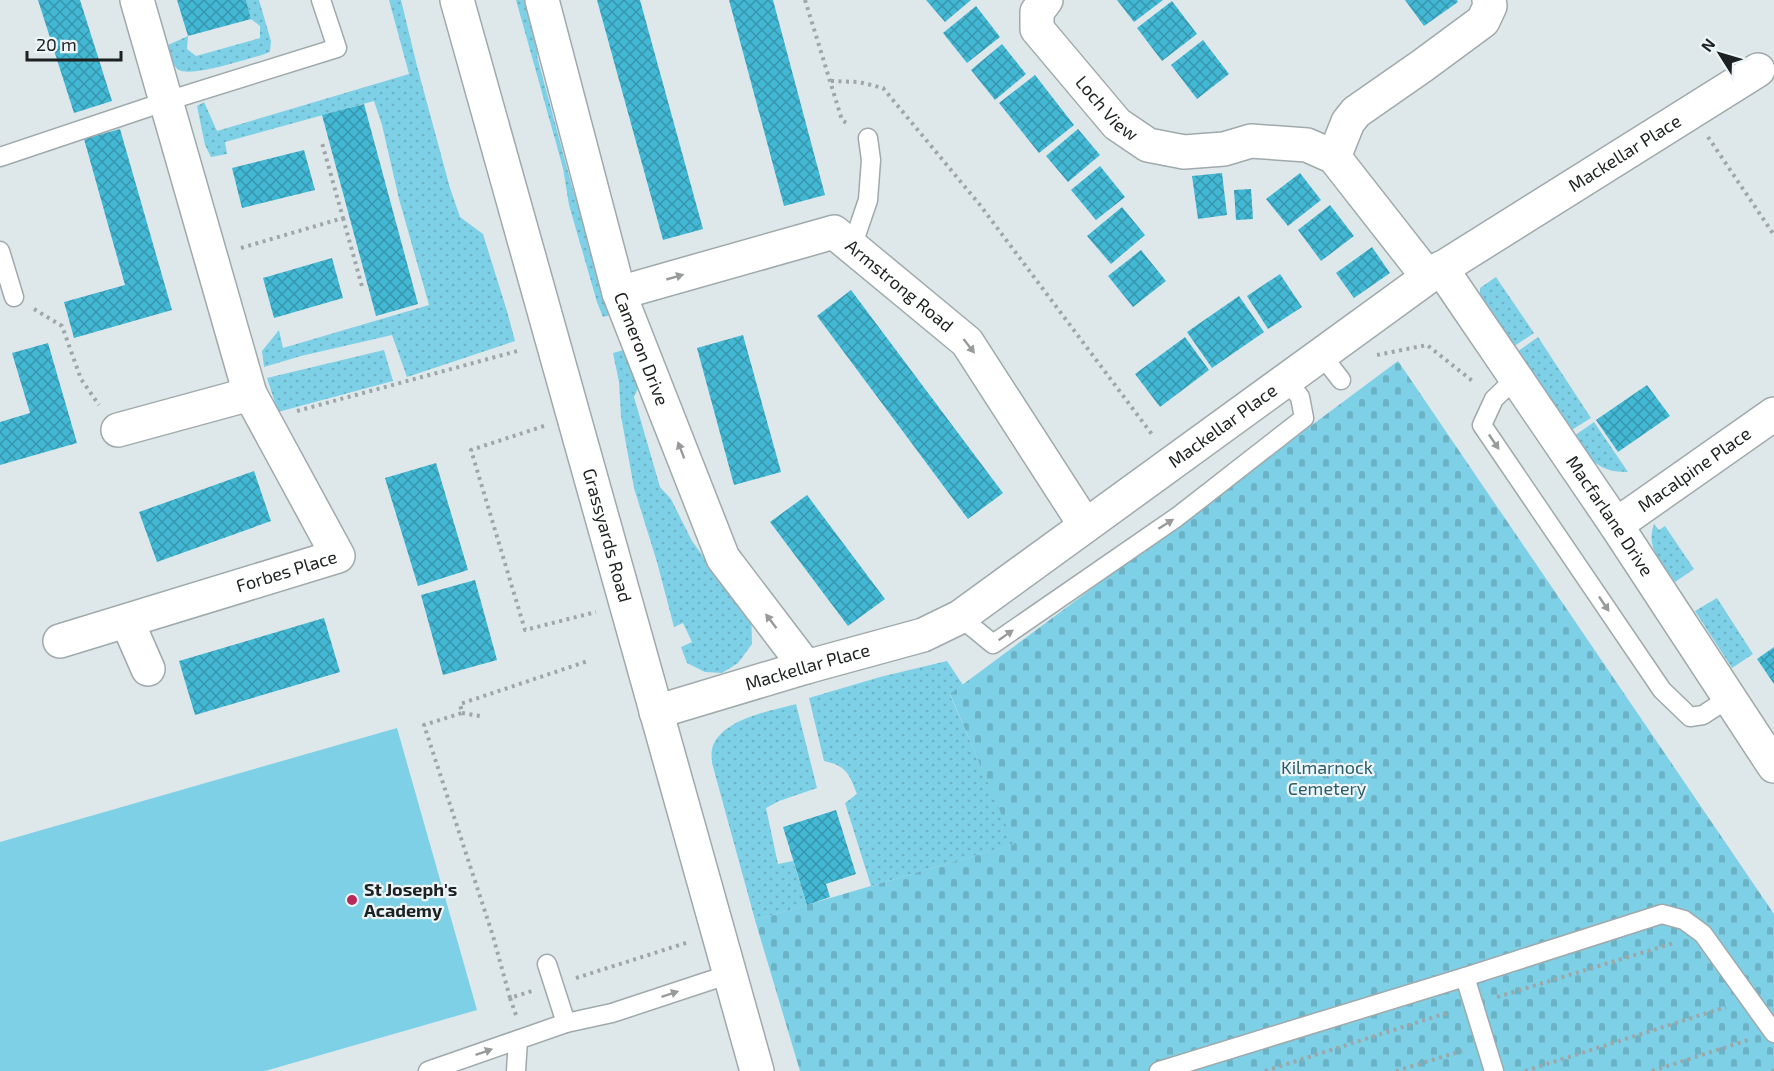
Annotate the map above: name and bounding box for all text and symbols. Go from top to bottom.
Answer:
scale bar [27,24,122,62]
north arrow [1690,24,1750,84]
text: 20 m [36,33,77,55]
text: N [1697,34,1719,55]
street label: Loch View [1071,71,1143,145]
street label: Mackellar Place [1564,109,1685,196]
street label: Armstrong Road [841,234,958,336]
one-way arrow [667,272,685,281]
street label: Cameron Drive [610,289,674,408]
one-way arrow [962,339,974,354]
street label: Mackellar Place [1164,378,1281,472]
street label: Macalpine Place [1633,422,1755,516]
one-way arrow [1488,434,1499,450]
one-way arrow [676,440,686,458]
street label: Macfarlane Drive [1562,451,1659,580]
street label: Grassyards Road [579,466,637,605]
one-way arrow [1158,518,1174,529]
street label: Forbes Place [233,545,339,596]
one-way arrow [1598,595,1610,611]
one-way arrow [765,613,777,628]
one-way arrow [998,630,1014,641]
street label: Mackellar Place [742,638,872,695]
park label: Kilmarnock Cemetery [1281,756,1373,799]
place label: St Joseph's Academy [364,878,457,921]
marker: St Joseph's Academy [345,893,359,907]
one-way arrow [661,989,679,999]
one-way arrow [475,1047,493,1057]

